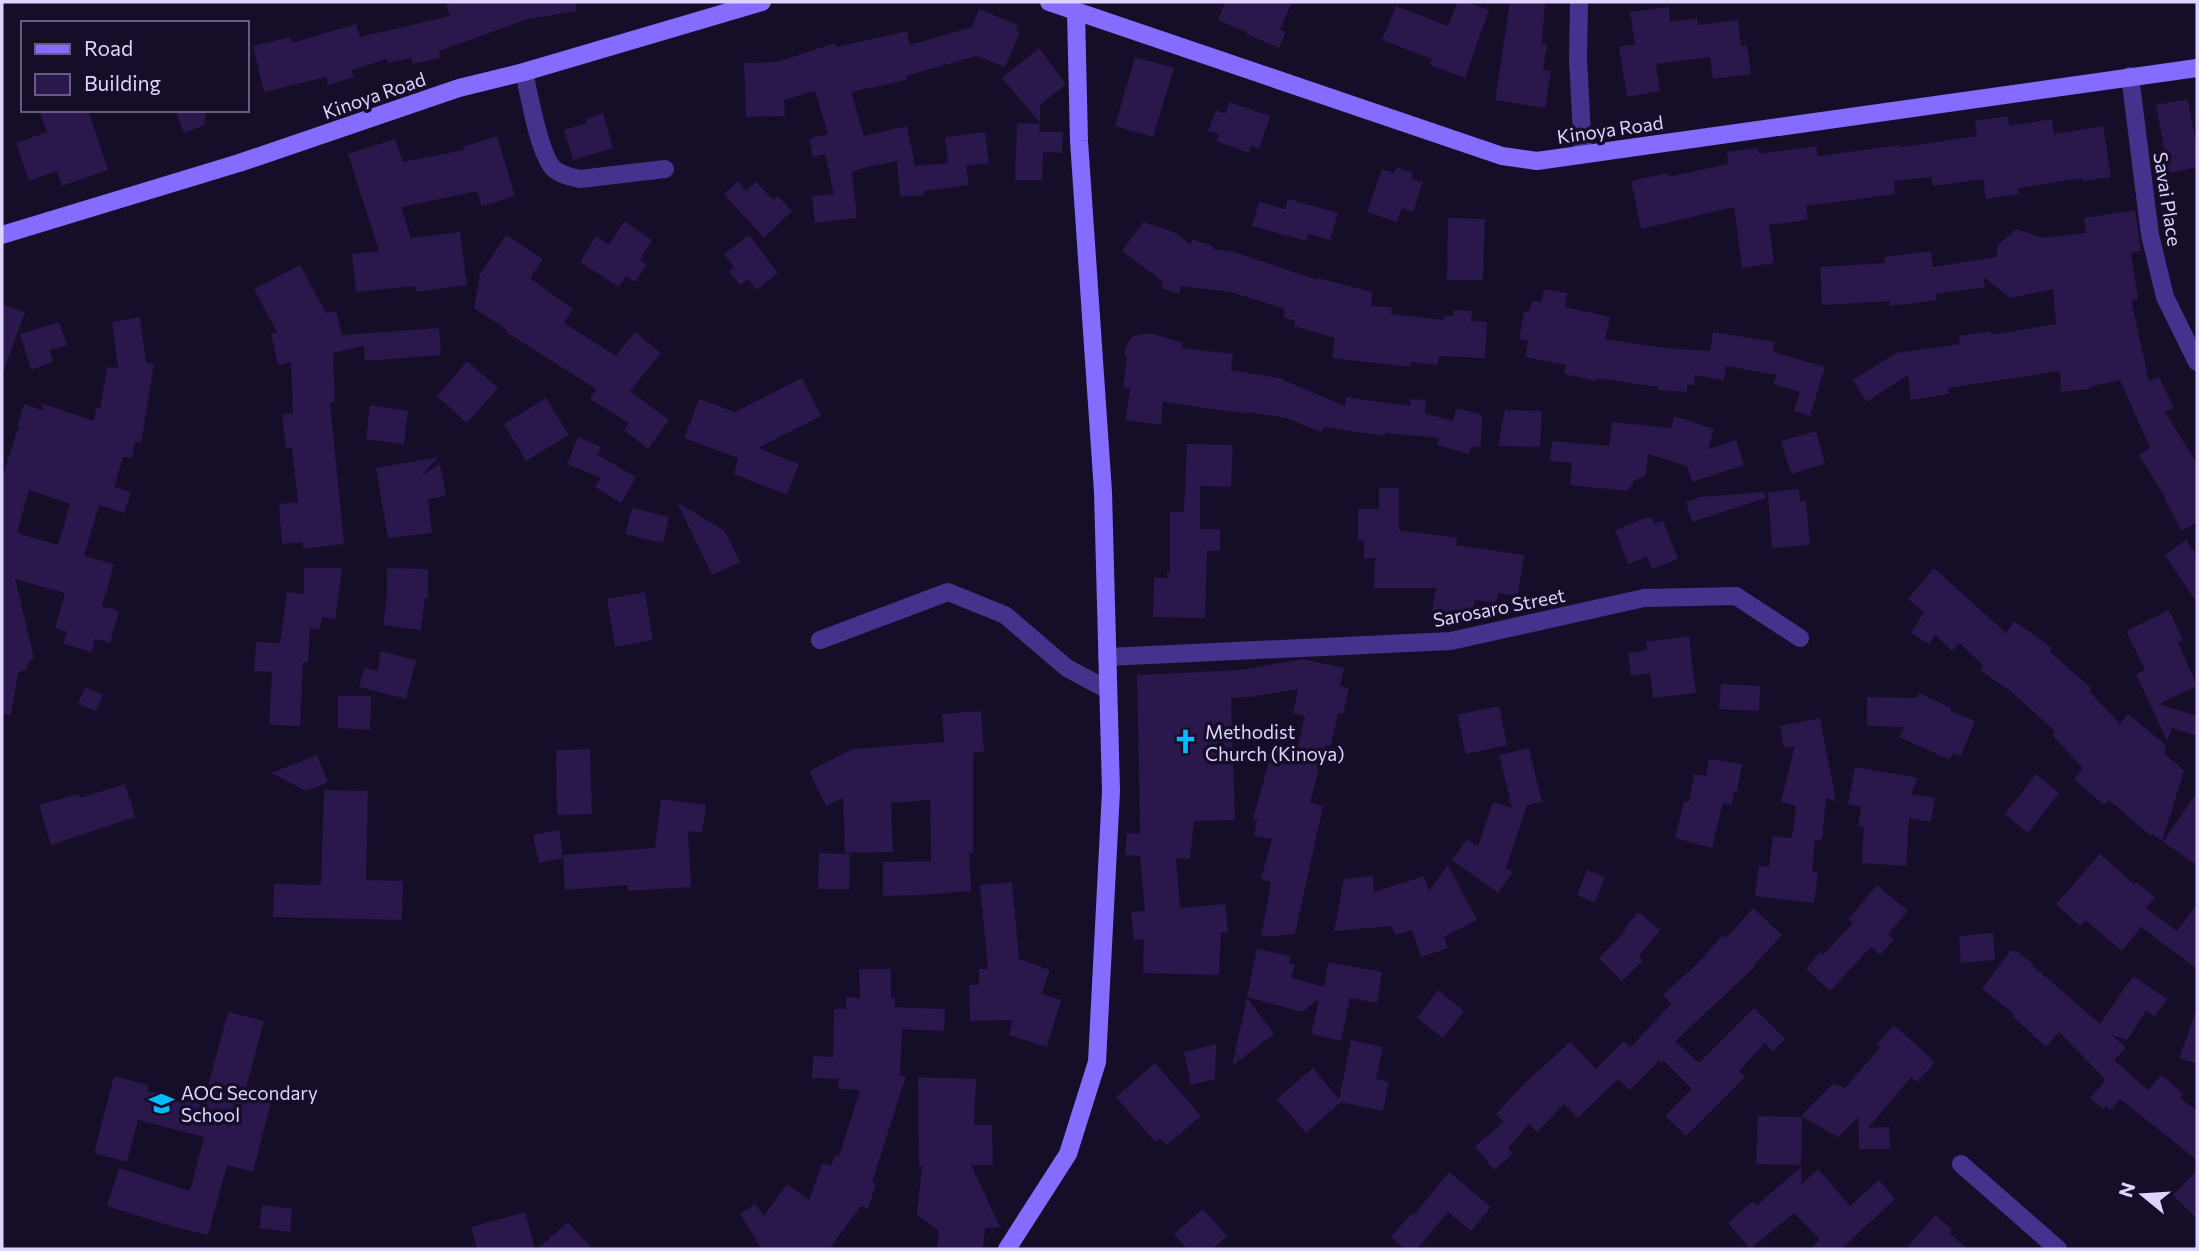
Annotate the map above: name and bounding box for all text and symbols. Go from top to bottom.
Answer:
legend [21,21,248,112]
text: Road [84,35,133,60]
street label: Kinoya Road [320,67,428,123]
text: Building [84,70,161,95]
street label: Kinoya Road [1555,110,1665,148]
street label: Savai Place [2149,150,2187,248]
street label: Sarosaro Street [1431,583,1567,631]
place label: Methodist Church (Kinoya) [1205,720,1344,765]
church icon: Methodist Church (Kinoya) [1171,728,1199,756]
place label: AOG Secondary School [181,1081,318,1126]
school or university icon: AOG Secondary School [147,1089,175,1117]
north arrow [2108,1160,2178,1230]
text: N [2113,1179,2139,1200]

